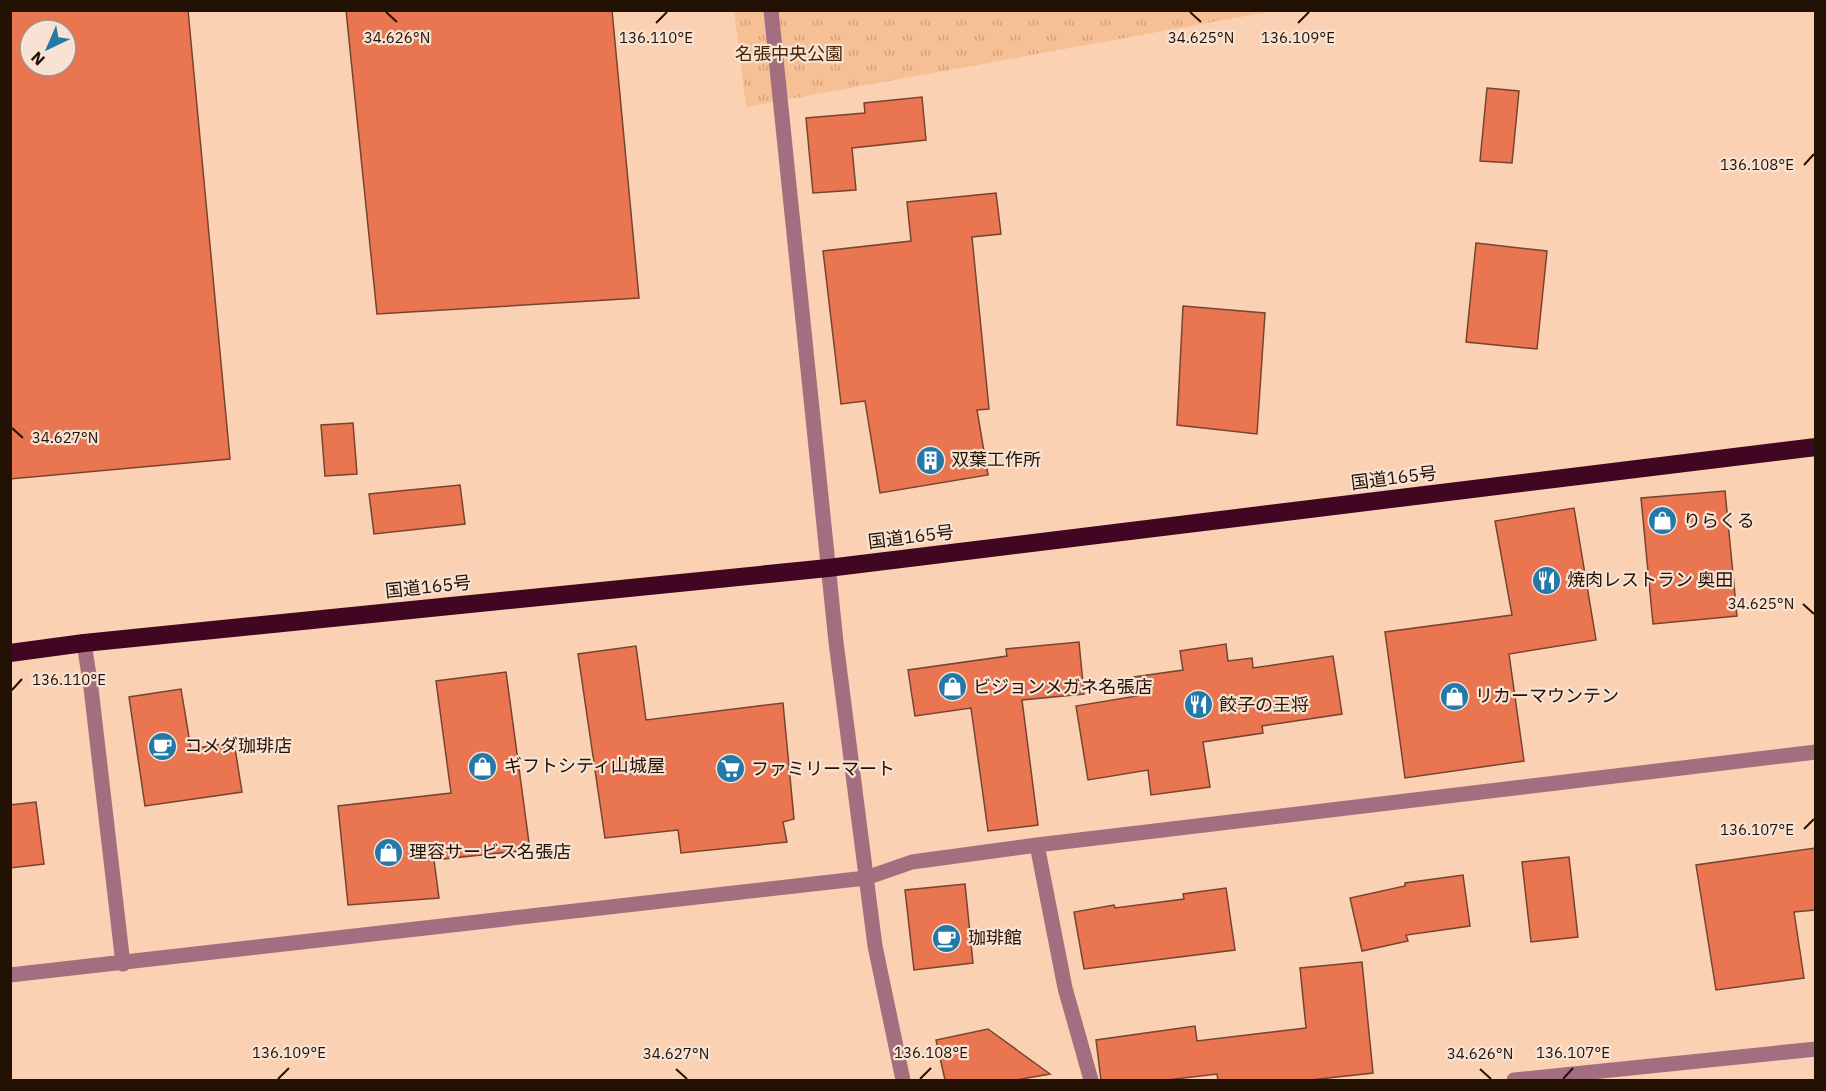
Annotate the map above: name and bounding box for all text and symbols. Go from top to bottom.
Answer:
north arrow [18,18,78,78]
text: 34.626°N [364,28,430,47]
text: 136.110°E [619,28,693,47]
text: 34.625°N [1168,28,1234,47]
text: 136.109°E [1261,28,1335,47]
park label: 名張中央公園 [735,42,843,65]
text: N [26,48,49,70]
text: 136.108°E [1720,155,1794,174]
text: 34.627°N [32,428,98,447]
building icon: 双葉工作所 [914,444,946,476]
place label: 双葉工作所 [951,448,1041,471]
street label: 国道165号 [1350,461,1438,494]
shop icon: りらくる [1646,505,1678,537]
place label: りらくる [1683,509,1755,532]
street label: 国道165号 [867,520,955,553]
restaurant icon: 焼肉レストラン 奥田 [1530,564,1562,596]
place label: 焼肉レストラン 奥田 [1567,568,1733,591]
street label: 国道165号 [384,571,472,602]
text: 34.625°N [1728,594,1794,613]
text: 136.110°E [32,670,106,689]
shop icon: ビジョンメガネ名張店 [936,671,968,703]
place label: ビジョンメガネ名張店 [973,675,1152,698]
shop icon: リカーマウンテン [1438,680,1470,712]
place label: リカーマウンテン [1475,684,1619,707]
restaurant icon: 餃子の王将 [1182,689,1214,721]
place label: 餃子の王将 [1219,693,1309,716]
cafe icon: コメダ珈琲店 [147,730,179,762]
place label: コメダ珈琲店 [184,734,292,757]
shop icon: ギフトシティ山城屋 [467,750,499,782]
supermarket icon: ファミリーマート [714,753,746,785]
place label: ギフトシティ山城屋 [504,754,665,777]
place label: ファミリーマート [751,757,895,780]
text: 136.107°E [1720,820,1794,839]
shop icon: 理容サービス名張店 [372,836,404,868]
place label: 理容サービス名張店 [409,840,571,863]
cafe icon: 珈琲館 [931,922,963,954]
place label: 珈琲館 [968,926,1022,949]
text: 136.109°E [252,1043,326,1062]
text: 136.108°E [894,1043,968,1062]
text: 136.107°E [1536,1043,1610,1062]
text: 34.627°N [643,1044,709,1063]
text: 34.626°N [1447,1044,1513,1063]

